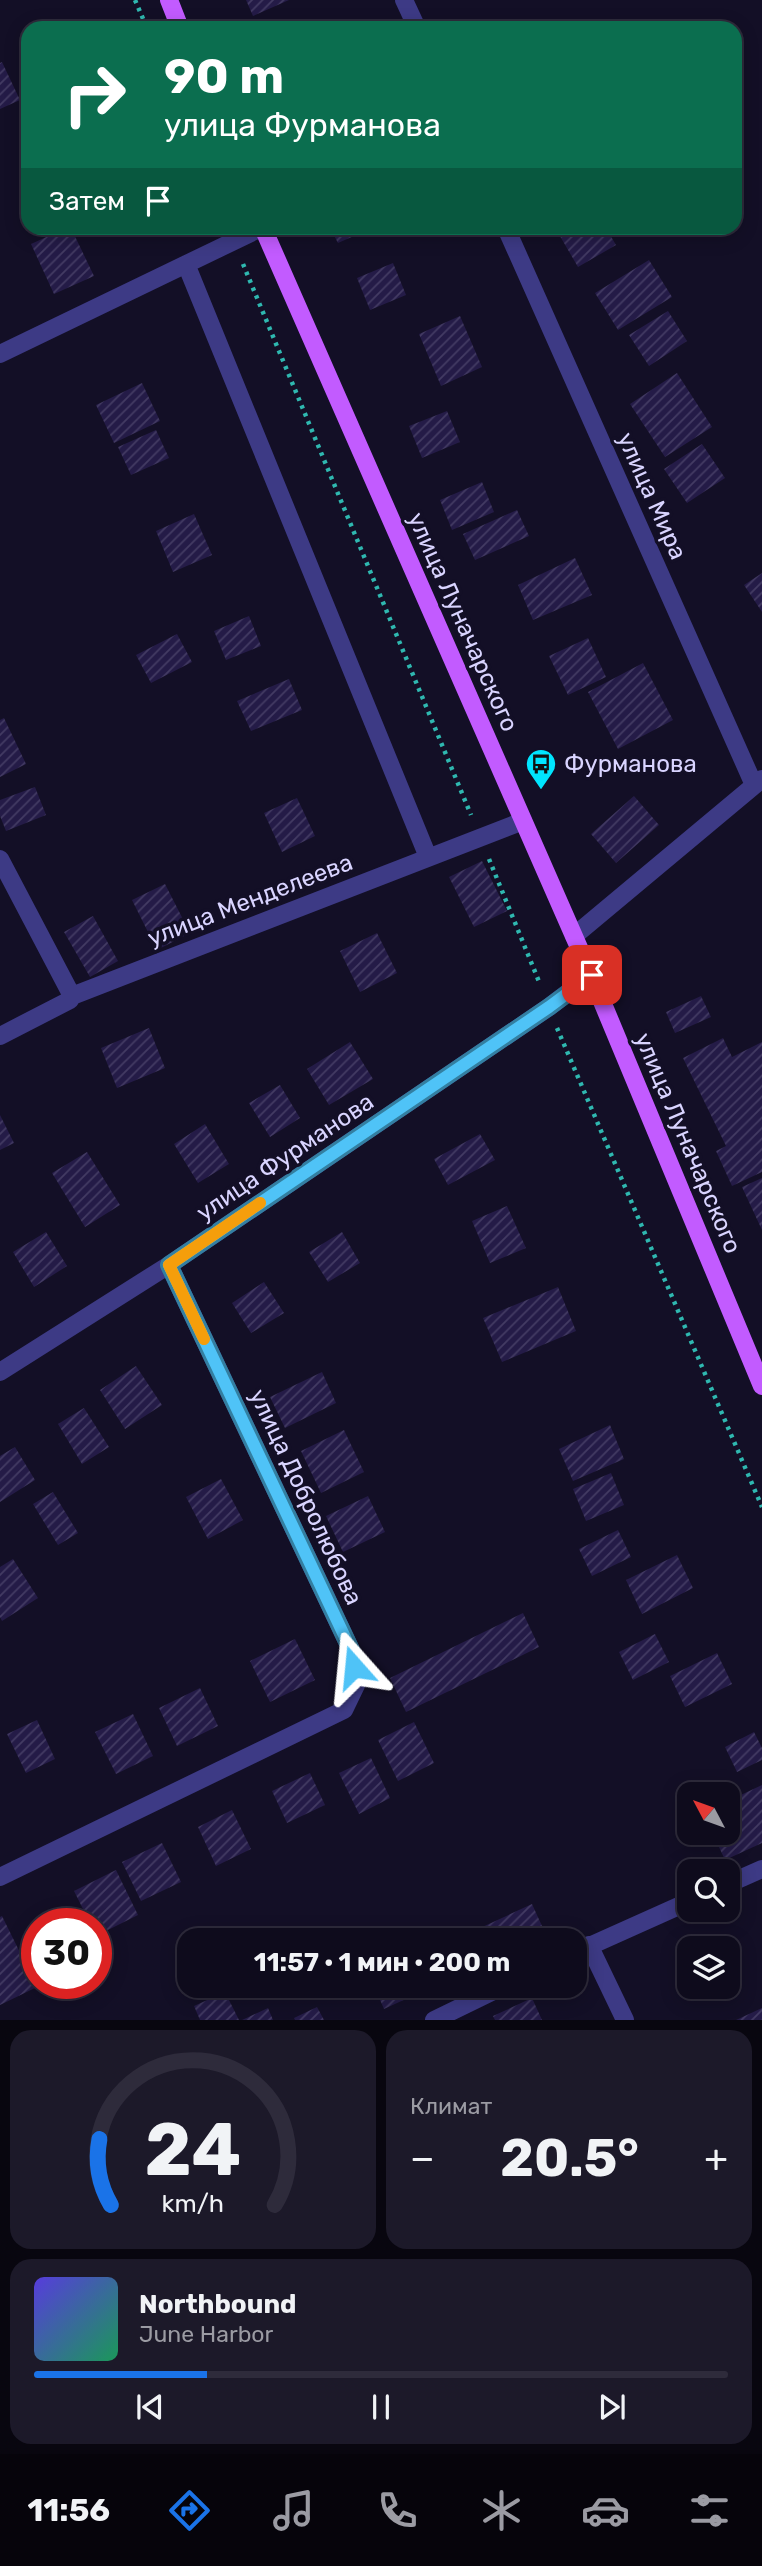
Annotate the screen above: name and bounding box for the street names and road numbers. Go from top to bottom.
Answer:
street label: улица Мира [612,428,692,564]
street label: улица Луначарского [402,508,524,736]
street label: улица Менделеева [144,848,356,952]
street label: улица Луначарского [629,1029,747,1257]
street label: улица Фурманова [191,1087,379,1227]
street label: улица Добролюбова [244,1385,368,1609]

